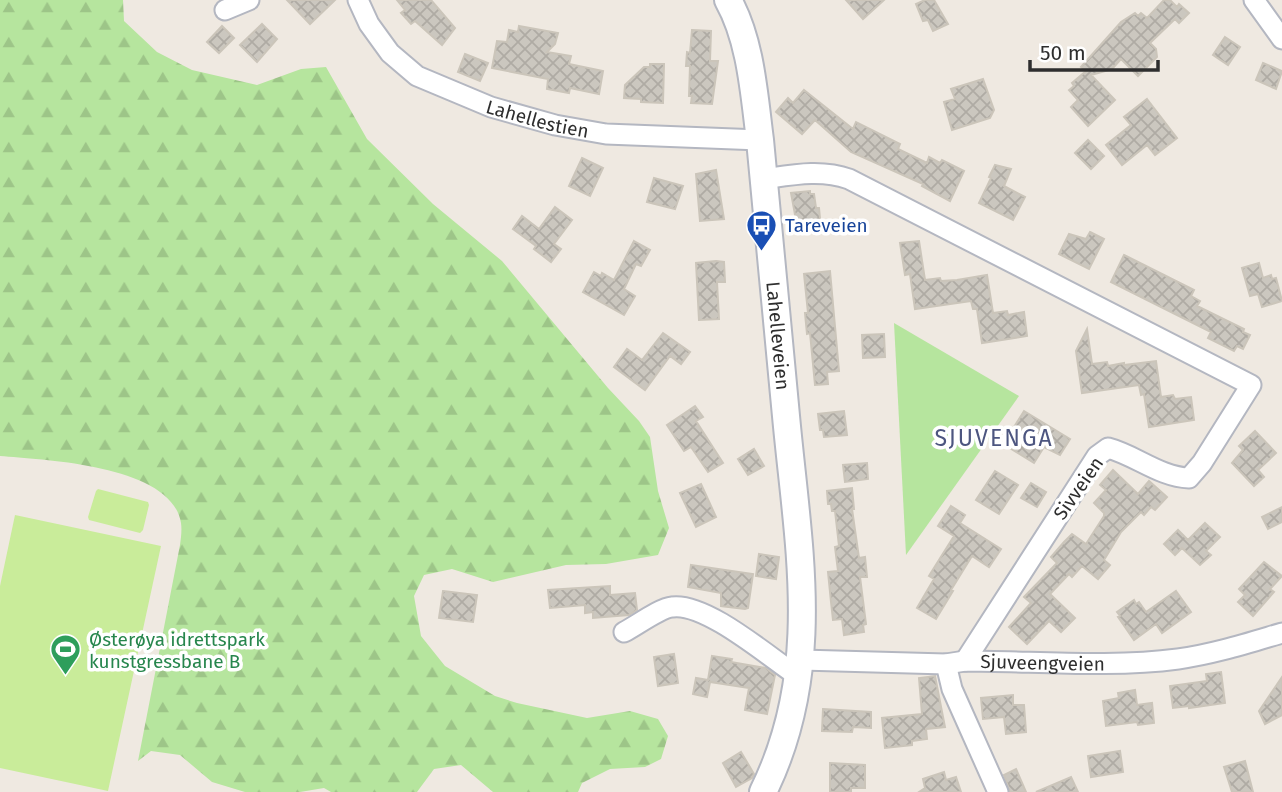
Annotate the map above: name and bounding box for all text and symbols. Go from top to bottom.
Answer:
scale bar [1030,28,1158,72]
text: 50 m [1040,40,1086,66]
street label: Lahellestien [483,95,591,143]
bus stop icon: Tareveien [745,208,779,252]
place label: Tareveien [785,214,868,237]
street label: Lahelleveien [761,280,794,391]
district label: SJUVENGA [934,424,1054,452]
street label: Sivveien [1048,452,1108,524]
place label: Østerøya idrettspark kunstgressbane B [89,628,265,673]
sports icon: Østerøya idrettspark kunstgressbane B [49,633,83,677]
street label: Sjuveengveien [980,650,1105,676]

